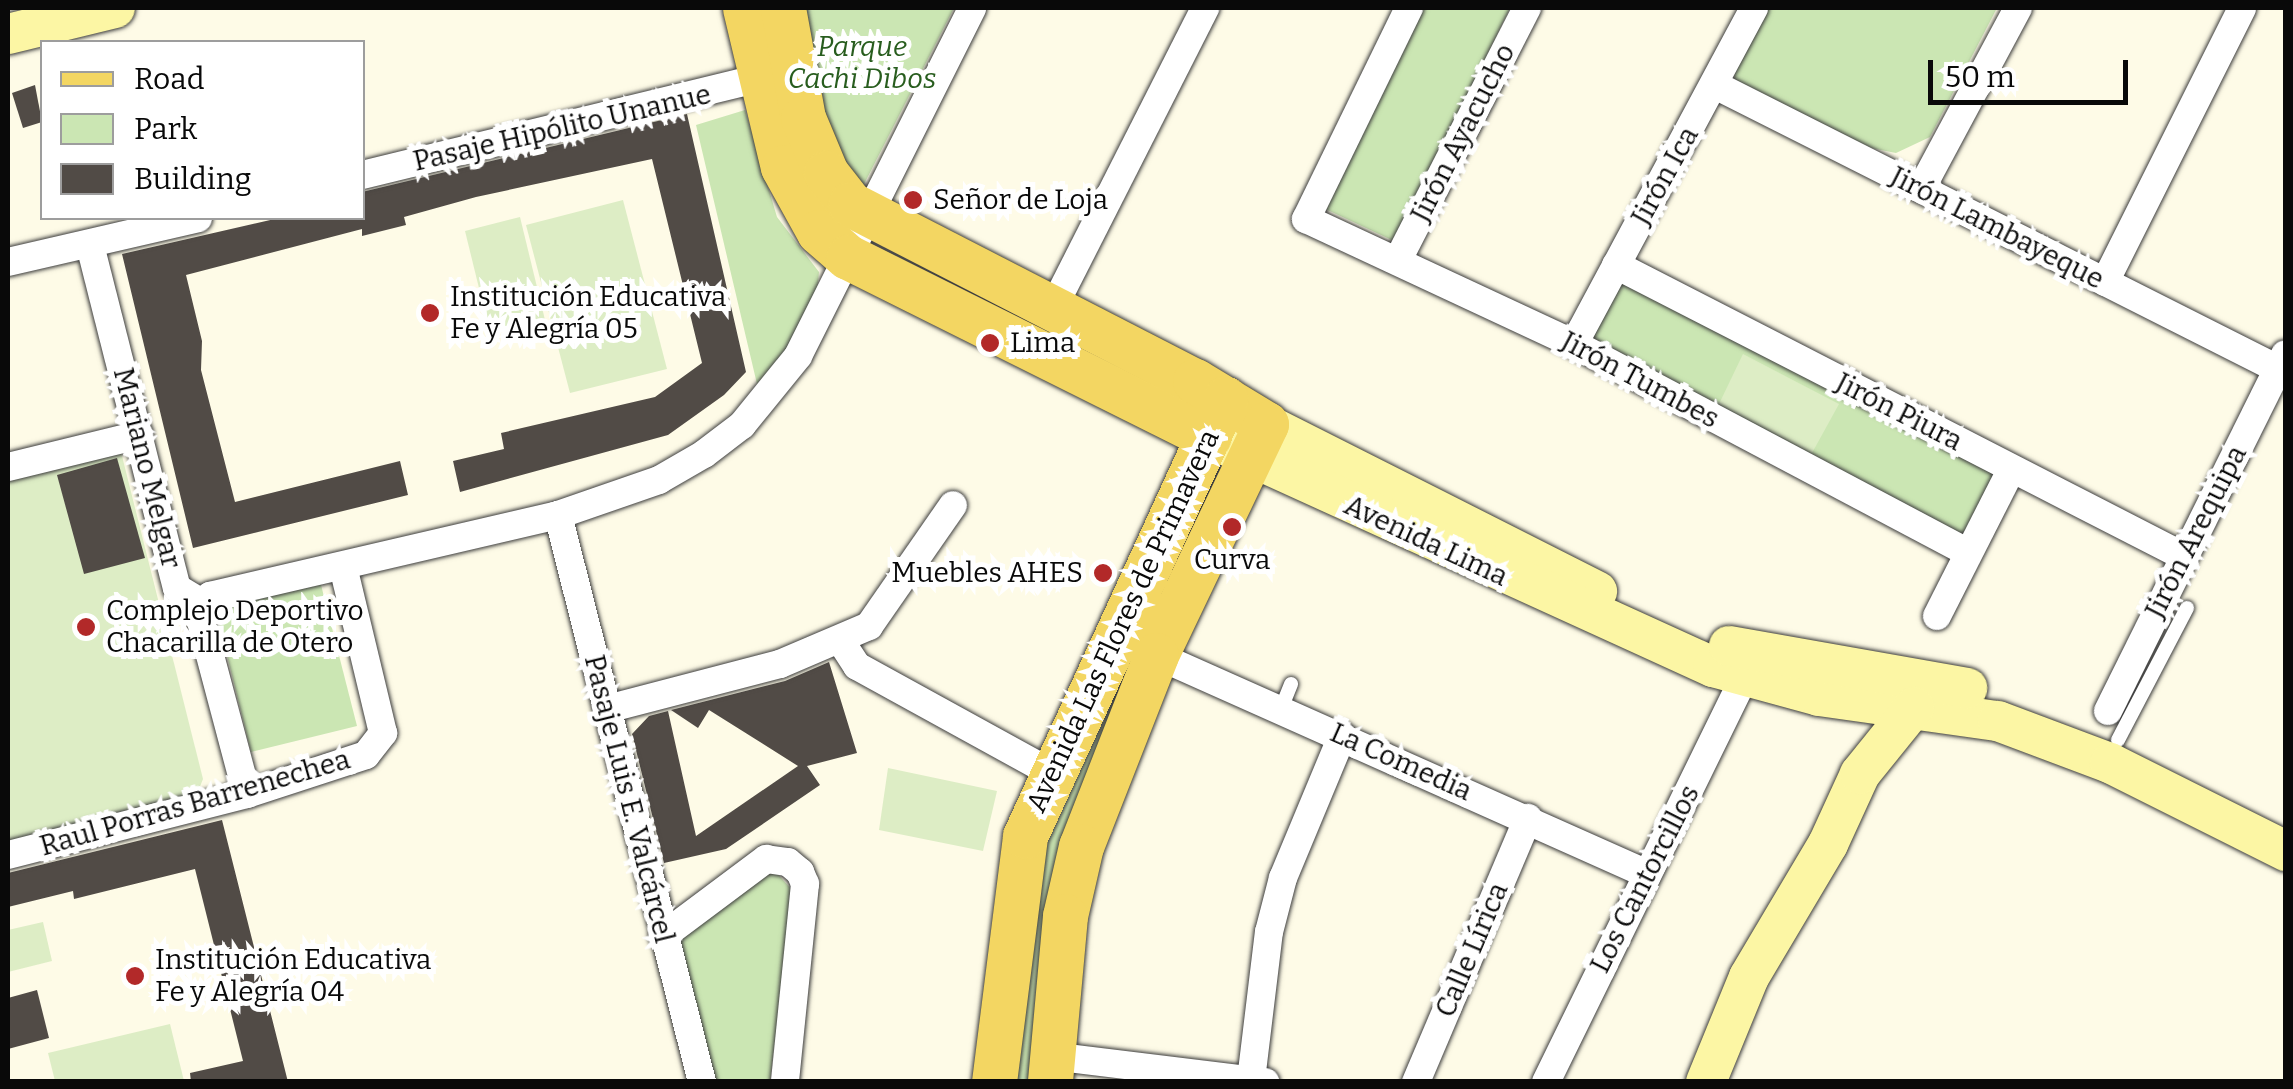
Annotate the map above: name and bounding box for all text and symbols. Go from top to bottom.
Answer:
park label: Parque Cachi Dibos [788,30,936,96]
street label: Jirón Ayacucho [1404,38,1522,228]
legend [40,40,365,220]
scale bar [1933,40,2133,102]
text: 50 m [1945,59,2015,95]
text: Road [134,61,205,97]
street label: Pasaje Hipólito Unanue [410,77,714,179]
text: Park [134,111,197,147]
street label: Jirón Ica [1624,121,1706,231]
street label: Jirón Lambayeque [1885,160,2109,296]
text: Building [134,161,252,197]
place label: Señor de Loja [933,183,1108,217]
marker: Señor de Loja [902,189,924,211]
place label: Institución Educativa Fe y Alegría 05 [450,280,726,346]
marker: Institución Educativa Fe y Alegría 05 [419,302,441,324]
street label: Jirón Tumbes [1555,324,1725,436]
place label: Lima [1010,326,1075,360]
marker: Lima [979,332,1001,354]
street label: Mariano Melgar [106,364,188,572]
street label: Jirón Piura [1830,366,1968,458]
street label: Avenida Las Flores de Primavera [1019,424,1227,818]
street label: Jirón Arequipa [2138,440,2254,624]
street label: Avenida Lima [1339,488,1513,594]
marker: Curva [1221,516,1243,538]
place label: Curva [1194,543,1270,577]
place label: Muebles AHES [891,556,1083,590]
marker: Muebles AHES [1092,562,1114,584]
place label: Complejo Deportivo Chacarilla de Otero [106,594,364,660]
marker: Complejo Deportivo Chacarilla de Otero [75,616,97,638]
street label: Pasaje Luis E. Valcárcel [577,651,681,947]
street label: La Comedia [1325,716,1477,808]
street label: Raul Porras Barrenechea [36,743,354,863]
street label: Los Cantorcillos [1583,779,1707,979]
street label: Calle Lírica [1429,878,1515,1022]
place label: Institución Educativa Fe y Alegría 04 [155,943,431,1009]
marker: Institución Educativa Fe y Alegría 04 [124,965,146,987]

